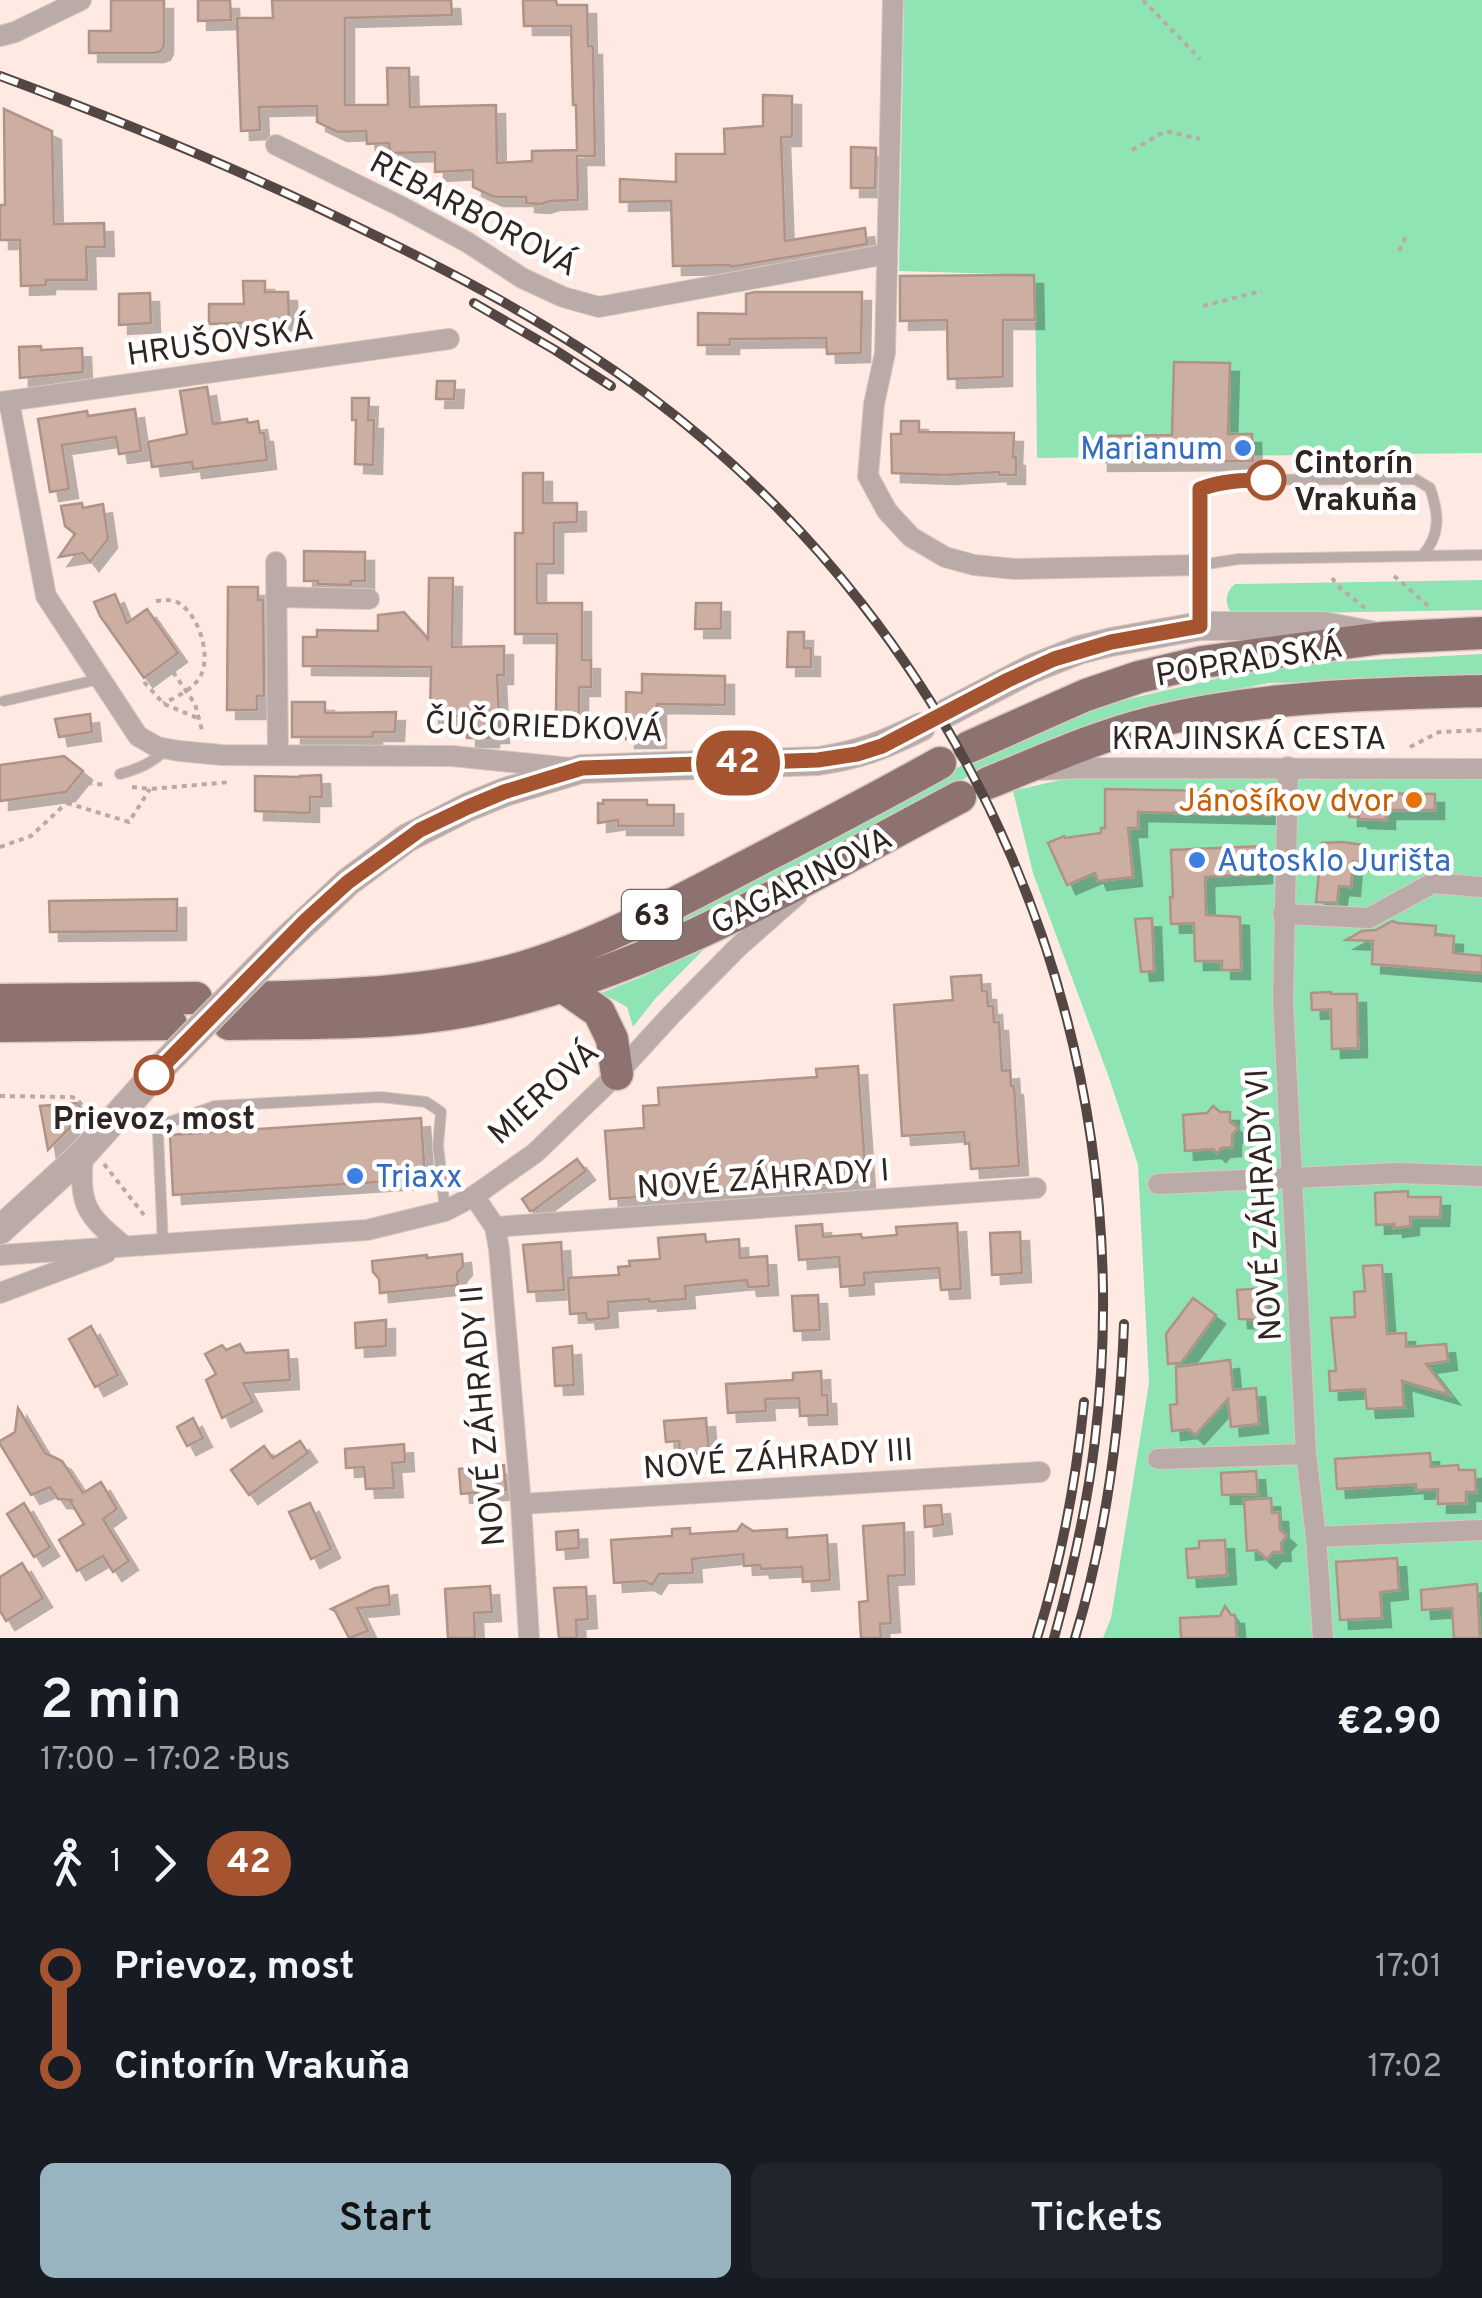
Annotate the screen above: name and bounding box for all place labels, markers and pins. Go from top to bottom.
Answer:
place label: Marianum [1080,431,1223,471]
marker: Marianum [1232,437,1254,459]
place label: Cintorín Vrakuňa [1294,445,1417,522]
marker: Cintorín Vrakuňa [1247,461,1285,499]
place label: Jánošíkov dvor [1179,783,1394,823]
marker: Jánošíkov dvor [1403,789,1425,811]
place label: Autosklo Jurišta [1217,843,1451,883]
marker: Autosklo Jurišta [1186,849,1208,871]
marker: Prievoz, most [135,1056,173,1094]
place label: Prievoz, most [53,1101,255,1141]
place label: Triaxx [375,1159,463,1199]
marker: Triaxx [344,1165,366,1187]

